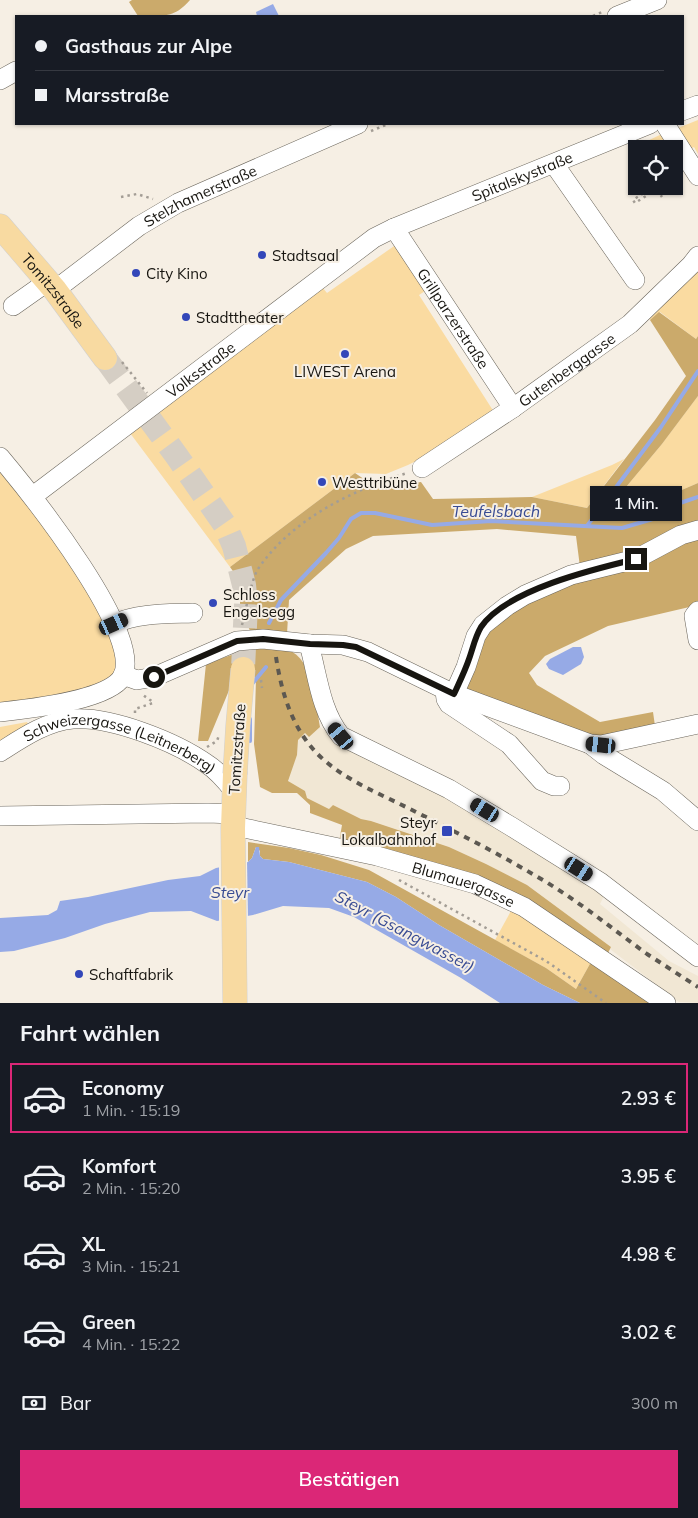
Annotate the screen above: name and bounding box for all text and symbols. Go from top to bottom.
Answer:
text: Gasthaus zur Alpe [65,34,232,58]
text: Marsstraße [65,83,169,107]
map controls [628,140,683,195]
button: locate [628,140,683,195]
street label: Spitalskystraße [469,147,575,205]
street label: Stelzhamerstraße [140,160,259,231]
place label: Stadtsaal [272,246,339,265]
street label: Tomitzstraße [18,249,89,332]
marker: Stadtsaal [256,249,268,261]
place label: City Kino [146,264,208,283]
street label: Grillparzerstraße [413,264,494,372]
marker: City Kino [130,267,142,279]
place label: Stadttheater [196,308,284,327]
marker: Stadttheater [180,311,192,323]
street label: Gutenberggasse [515,328,619,411]
street label: Volksstraße [162,337,239,401]
marker: LIWEST Arena [339,348,351,360]
place label: LIWEST Arena [294,362,396,381]
place label: Westtribüne [332,473,417,492]
marker: Westtribüne [316,476,328,488]
callout: 1 Min. [590,486,682,522]
text: 1 Min. [614,493,658,513]
water label: Teufelsbach [452,501,540,521]
route end [625,548,647,570]
place label: Schloss Engelsegg [223,585,295,621]
marker: Schloss Engelsegg [207,597,219,609]
car [97,611,130,637]
route start [143,666,165,688]
street label: Tomitzstraße [224,703,250,795]
street label: Schweizergasse (Leitnerberg) [19,709,220,777]
car [325,720,356,752]
car [585,736,616,754]
car [468,796,501,824]
place label: Steyr Lokalbahnhof [341,813,437,849]
marker: Steyr Lokalbahnhof [440,824,454,838]
car [562,855,595,883]
street label: Blumauergasse [410,857,518,911]
water label: Steyr [211,882,250,902]
water label: Steyr (Gsangwasser) [332,886,478,976]
place label: Schaftfabrik [89,965,174,984]
marker: Schaftfabrik [73,968,85,980]
text: Fahrt wählen [20,1019,160,1047]
icon: car [22,1076,67,1121]
text: Economy [82,1076,164,1100]
text: 2.93 € [621,1086,676,1110]
text: 1 Min. · 15:19 [82,1100,180,1120]
icon: car [22,1154,67,1199]
text: Komfort [82,1154,156,1178]
text: 3.95 € [621,1164,676,1188]
text: 2 Min. · 15:20 [82,1178,180,1198]
icon: car [22,1232,67,1277]
text: XL [82,1232,105,1256]
text: 4.98 € [621,1242,676,1266]
text: 3 Min. · 15:21 [82,1256,180,1276]
icon: car [22,1310,67,1355]
text: Green [82,1310,136,1334]
text: 3.02 € [621,1320,676,1344]
text: 4 Min. · 15:22 [82,1334,180,1354]
icon: cash [20,1389,48,1417]
text: Bar [60,1391,91,1415]
text: 300 m [631,1393,678,1413]
button: Bestätigen [20,1450,678,1508]

